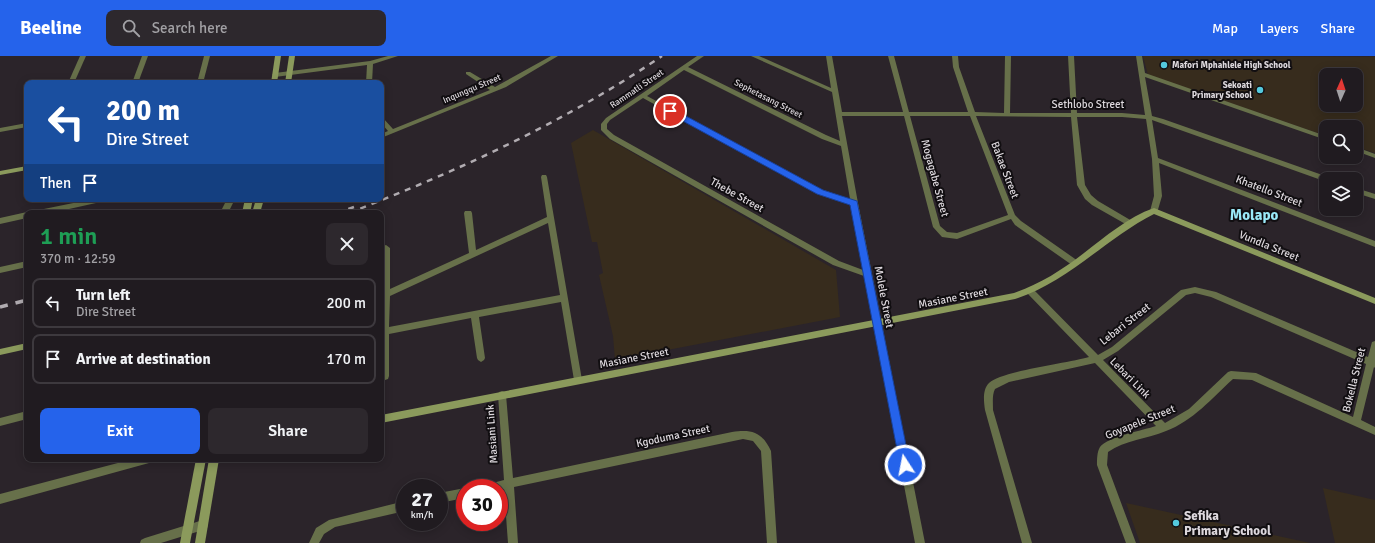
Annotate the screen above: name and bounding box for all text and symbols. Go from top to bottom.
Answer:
search box [106,10,386,46]
text: Beeline [20,16,82,40]
icon: search [120,17,142,39]
text: Search here [152,19,227,37]
text: Map [1212,20,1238,37]
text: Layers [1260,20,1299,37]
text: Share [1321,20,1355,37]
marker: Mafori Mphahlele High School [1159,60,1169,70]
place label: Mafori Mphahlele High School [1172,60,1291,71]
street label: Rammatli Street [608,67,666,111]
north arrow [1319,68,1363,112]
map controls [1319,68,1363,216]
street label: Inqungqu Street [441,72,503,106]
street label: Sephetasang Street [732,77,804,121]
place label: Sekoati Primary School [1192,80,1252,101]
marker: Sekoati Primary School [1255,85,1265,95]
text: 200 m [106,94,180,128]
pin [653,94,687,128]
icon: left [40,96,92,148]
street label: Sethlobo Street [1052,98,1125,111]
icon: arrive [659,100,681,122]
button: search [1319,120,1363,164]
text: Dire Street [106,128,189,150]
street label: Mogagabe Street [918,138,952,218]
street label: Bakae Street [988,140,1022,200]
icon: arrive [79,172,101,194]
street label: Khatello Street [1234,172,1304,210]
button: layers [1319,172,1363,216]
text: Then [40,174,71,192]
street label: Thebe Street [708,175,766,215]
district label: Molapo [1230,206,1279,224]
text: 1 min [40,221,97,251]
button: close [326,223,368,265]
street label: Vundla Street [1237,228,1301,264]
text: 370 m · 12:59 [40,251,116,267]
street label: Molele Street [872,265,896,329]
street label: Masiane Street [917,285,989,311]
text: Turn left [76,286,130,304]
icon: left [42,292,64,314]
text: 200 m [326,294,366,312]
street label: Lebari Street [1097,300,1153,348]
text: Dire Street [76,304,136,320]
street label: Masiane Street [598,345,670,371]
street label: Bokella Street [1340,346,1368,414]
icon: arrive [42,348,64,370]
text: Arrive at destination [76,350,211,368]
text: 170 m [326,350,366,368]
street label: Lebari Link [1107,355,1153,401]
street label: Goyapele Street [1103,402,1177,442]
street label: Masiani Link [483,403,501,464]
button: Exit [40,408,200,454]
button: Share [208,408,368,454]
street label: Kgoduma Street [635,422,711,450]
position arrow [884,444,926,486]
speed limit sign: 30 [456,479,508,531]
text: 27 [411,487,433,512]
place label: Sefika Primary School [1184,508,1271,539]
text: km/h [411,509,433,521]
marker: Sefika Primary School [1171,518,1181,528]

